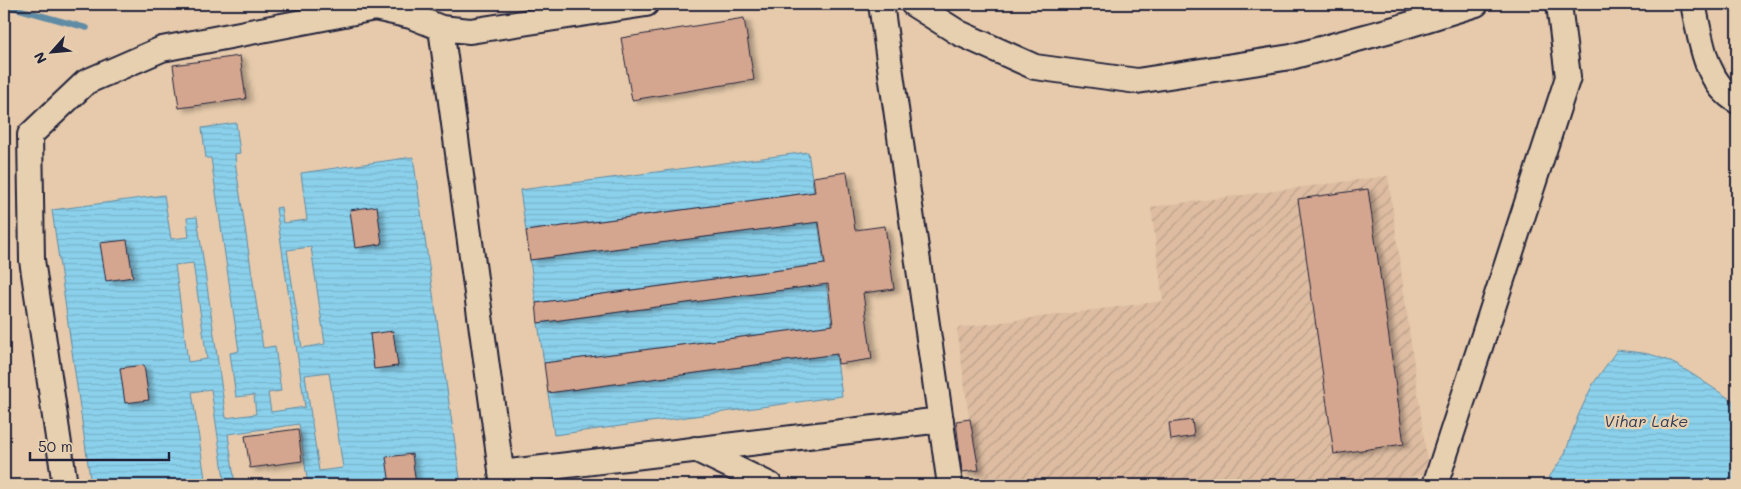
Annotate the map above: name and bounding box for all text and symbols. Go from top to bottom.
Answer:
north arrow [28,28,78,78]
text: N [29,49,51,67]
water label: Vihar Lake [1604,410,1688,431]
scale bar [30,429,169,461]
text: 50 m [38,436,73,456]

